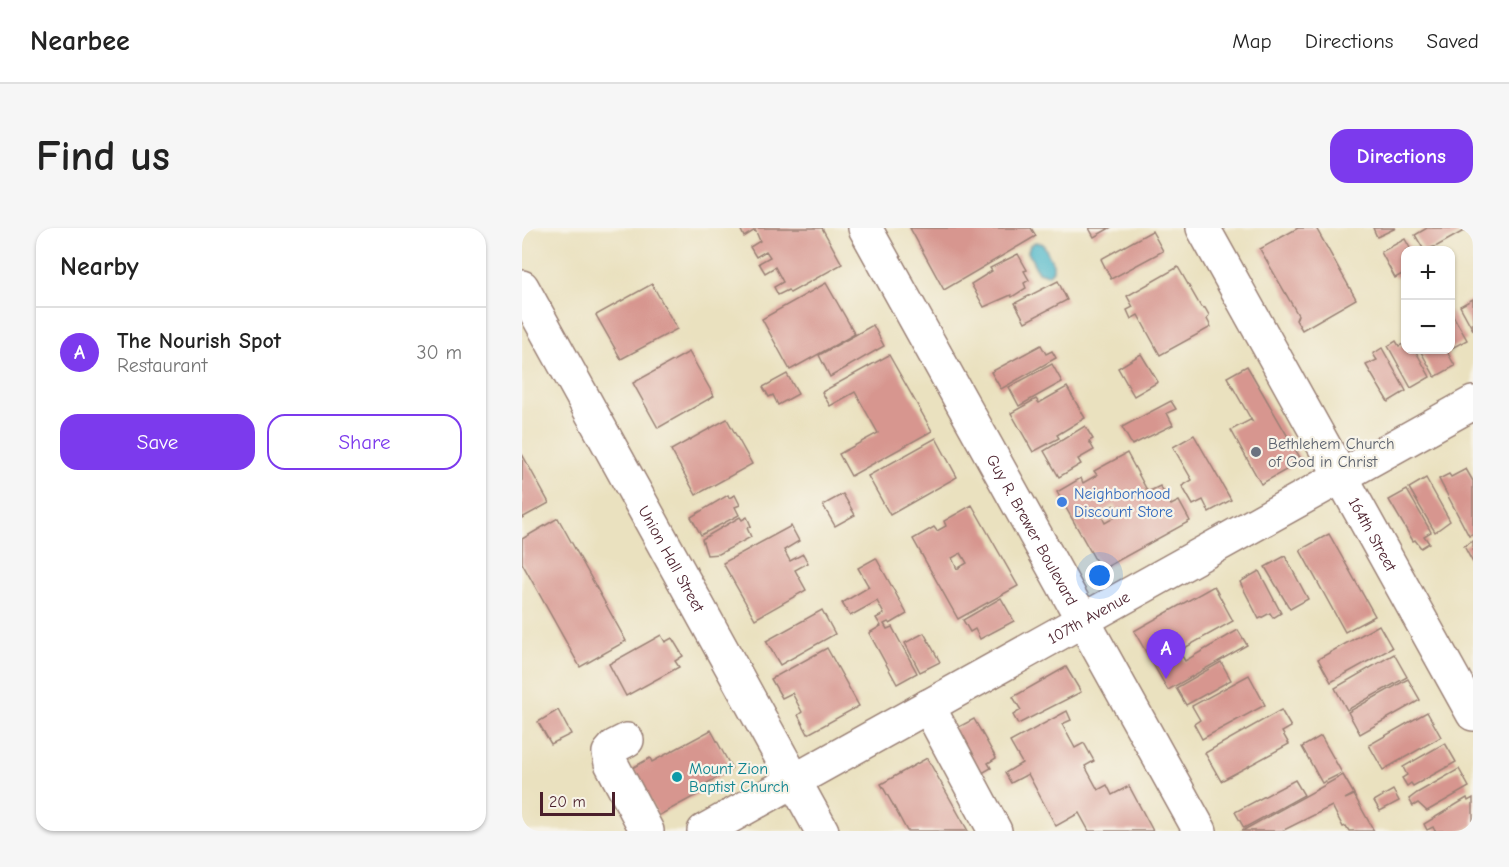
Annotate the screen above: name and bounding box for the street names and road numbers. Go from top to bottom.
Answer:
street label: Guy R. Brewer Boulevard [983,452,1081,609]
street label: 164th Street [1344,494,1400,575]
street label: Union Hall Street [634,503,708,616]
street label: 107th Avenue [1045,588,1133,648]

